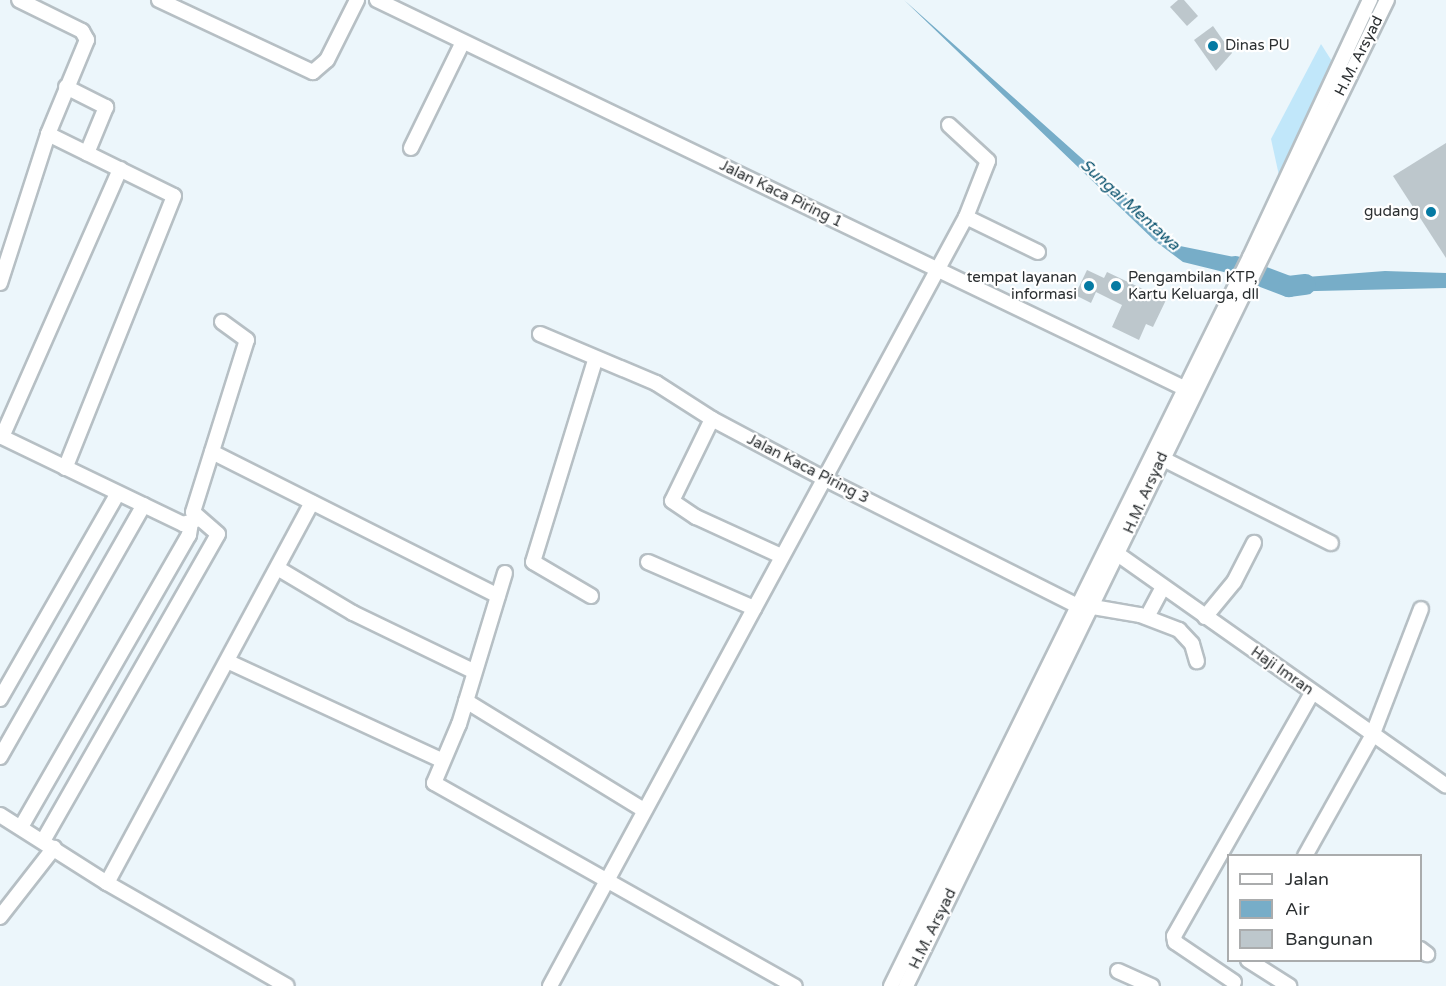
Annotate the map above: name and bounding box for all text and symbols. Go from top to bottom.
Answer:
street label: H.M. Arsyad [1331,13,1387,99]
place label: Dinas PU [1225,37,1290,55]
marker: Dinas PU [1206,39,1220,53]
water label: Sungai Mentawa [1076,155,1184,255]
street label: Jalan Kaca Piring 1 [717,156,845,232]
place label: gudang [1364,203,1419,221]
marker: gudang [1424,205,1438,219]
place label: tempat layanan informasi [967,268,1077,303]
place label: Pengambilan KTP, Kartu Keluarga, dll [1128,268,1259,303]
marker: tempat layanan informasi [1082,279,1096,293]
marker: Pengambilan KTP, Kartu Keluarga, dll [1109,279,1123,293]
street label: Jalan Kaca Piring 3 [744,430,872,508]
street label: H.M. Arsyad [1120,449,1172,537]
street label: Haji Imran [1247,643,1317,699]
legend [1227,854,1422,962]
text: Jalan [1285,868,1329,890]
street label: H.M. Arsyad [906,886,960,972]
text: Air [1285,898,1310,920]
text: Bangunan [1285,928,1373,950]

